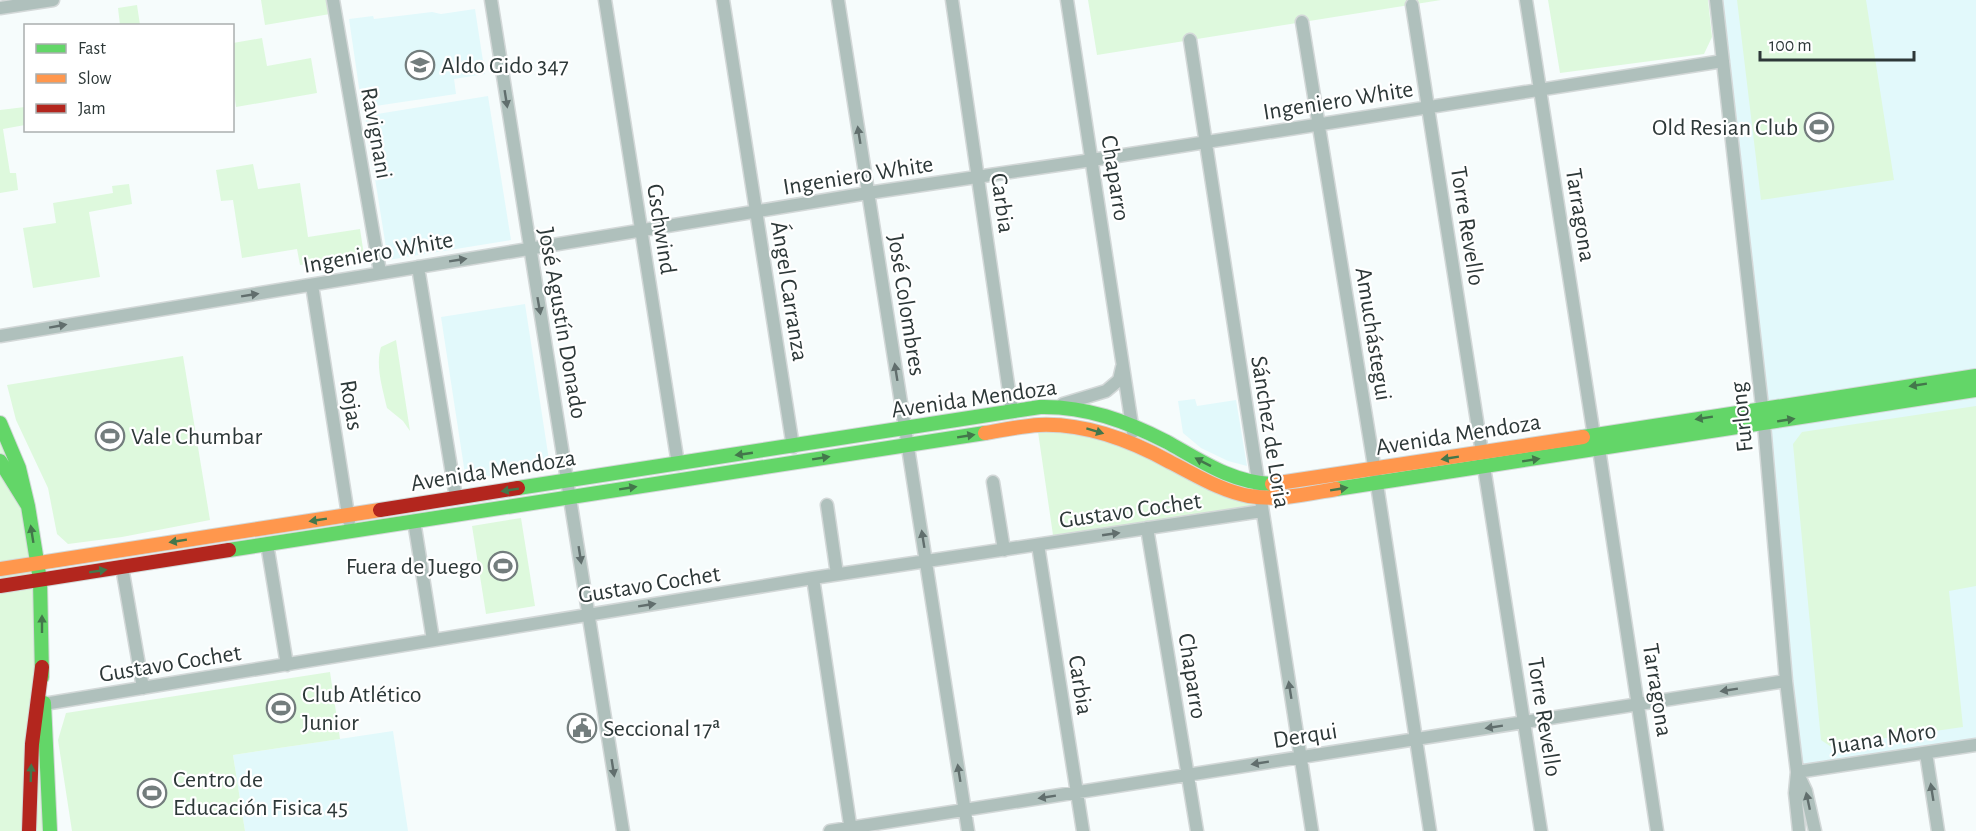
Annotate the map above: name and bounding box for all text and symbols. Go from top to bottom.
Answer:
legend [24,24,234,132]
scale bar [1760,24,1914,62]
text: 100 m [1769,37,1812,55]
text: Fast [78,40,106,58]
school or university icon: Aldo Gido 347 [404,49,436,81]
place label: Aldo Gido 347 [441,54,569,78]
text: Slow [78,70,111,88]
street label: Ingeniero White [1261,77,1415,125]
street label: Ravignani [356,85,396,181]
one-way arrow [502,90,511,109]
text: Jam [78,100,106,118]
sports icon: Old Resian Club [1803,111,1835,143]
place label: Old Resian Club [1652,116,1798,140]
one-way arrow [854,125,863,144]
street label: Chaparro [1096,134,1134,223]
street label: Ingeniero White [781,152,935,200]
street label: Torre Revello [1446,165,1488,287]
street label: Tarragona [1561,167,1599,264]
street label: Carbia [986,172,1018,235]
street label: Gschwind [642,182,680,276]
street label: Ángel Carranza [766,219,814,363]
street label: José Agustín Donado [533,226,591,421]
street label: Ingeniero White [301,228,455,278]
street label: José Colombres [883,233,929,378]
one-way arrow [449,255,468,264]
street label: Amuchástegui [1351,266,1395,403]
one-way arrow [241,290,260,299]
one-way arrow [534,297,543,316]
one-way arrow [48,321,67,330]
street label: Sánchez de Loria [1246,354,1294,510]
one-way arrow [892,362,901,381]
street label: Avenida Mendoza [890,376,1058,422]
street label: Rojas [335,378,367,432]
street label: Furlong [1726,380,1758,453]
one-way arrow [1909,380,1928,389]
street label: Avenida Mendoza [1374,410,1542,460]
one-way arrow [1695,414,1714,423]
one-way arrow [1777,416,1796,425]
sports icon: Vale Chumbar [94,420,126,452]
place label: Vale Chumbar [131,425,263,449]
one-way arrow [1086,427,1104,436]
one-way arrow [956,431,975,440]
street label: Avenida Mendoza [409,446,577,496]
one-way arrow [734,450,753,459]
one-way arrow [812,454,831,463]
one-way arrow [1440,454,1459,463]
one-way arrow [1522,455,1541,464]
one-way arrow [1194,457,1211,467]
one-way arrow [619,483,638,492]
one-way arrow [1329,485,1348,494]
one-way arrow [501,486,520,495]
street label: Gustavo Cochet [1058,489,1203,533]
one-way arrow [308,515,327,524]
one-way arrow [28,525,37,544]
one-way arrow [918,529,927,548]
one-way arrow [1102,529,1121,538]
one-way arrow [169,537,188,546]
one-way arrow [575,545,584,564]
sports icon: Fuera de Juego [487,550,519,582]
place label: Fuera de Juego [346,555,482,579]
street label: Gustavo Cochet [577,562,722,608]
one-way arrow [88,566,107,575]
one-way arrow [637,601,656,610]
one-way arrow [37,614,47,633]
street label: Chaparro [1173,632,1211,721]
street label: Gustavo Cochet [98,641,243,687]
street label: Tarragona [1638,642,1676,739]
street label: Carbia [1063,653,1097,717]
street label: Torre Revello [1523,656,1565,778]
one-way arrow [1285,681,1294,700]
place label: Club Atlético Junior [302,683,421,735]
one-way arrow [1719,685,1738,694]
sports icon: Club Atlético Junior [265,692,297,724]
public building icon: Seccional 17ª [566,712,598,744]
place label: Seccional 17ª [603,717,720,741]
street label: Derqui [1271,719,1339,753]
street label: Juana Moro [1828,719,1938,759]
one-way arrow [1485,722,1504,731]
one-way arrow [609,759,618,778]
one-way arrow [1251,759,1270,768]
one-way arrow [26,763,35,782]
one-way arrow [955,764,964,783]
place label: Centro de Educación Fisica 45 [173,768,348,820]
sports icon: Centro de Educación Fisica 45 [136,777,168,809]
one-way arrow [1928,782,1937,801]
one-way arrow [1803,792,1813,810]
one-way arrow [1037,793,1056,802]

